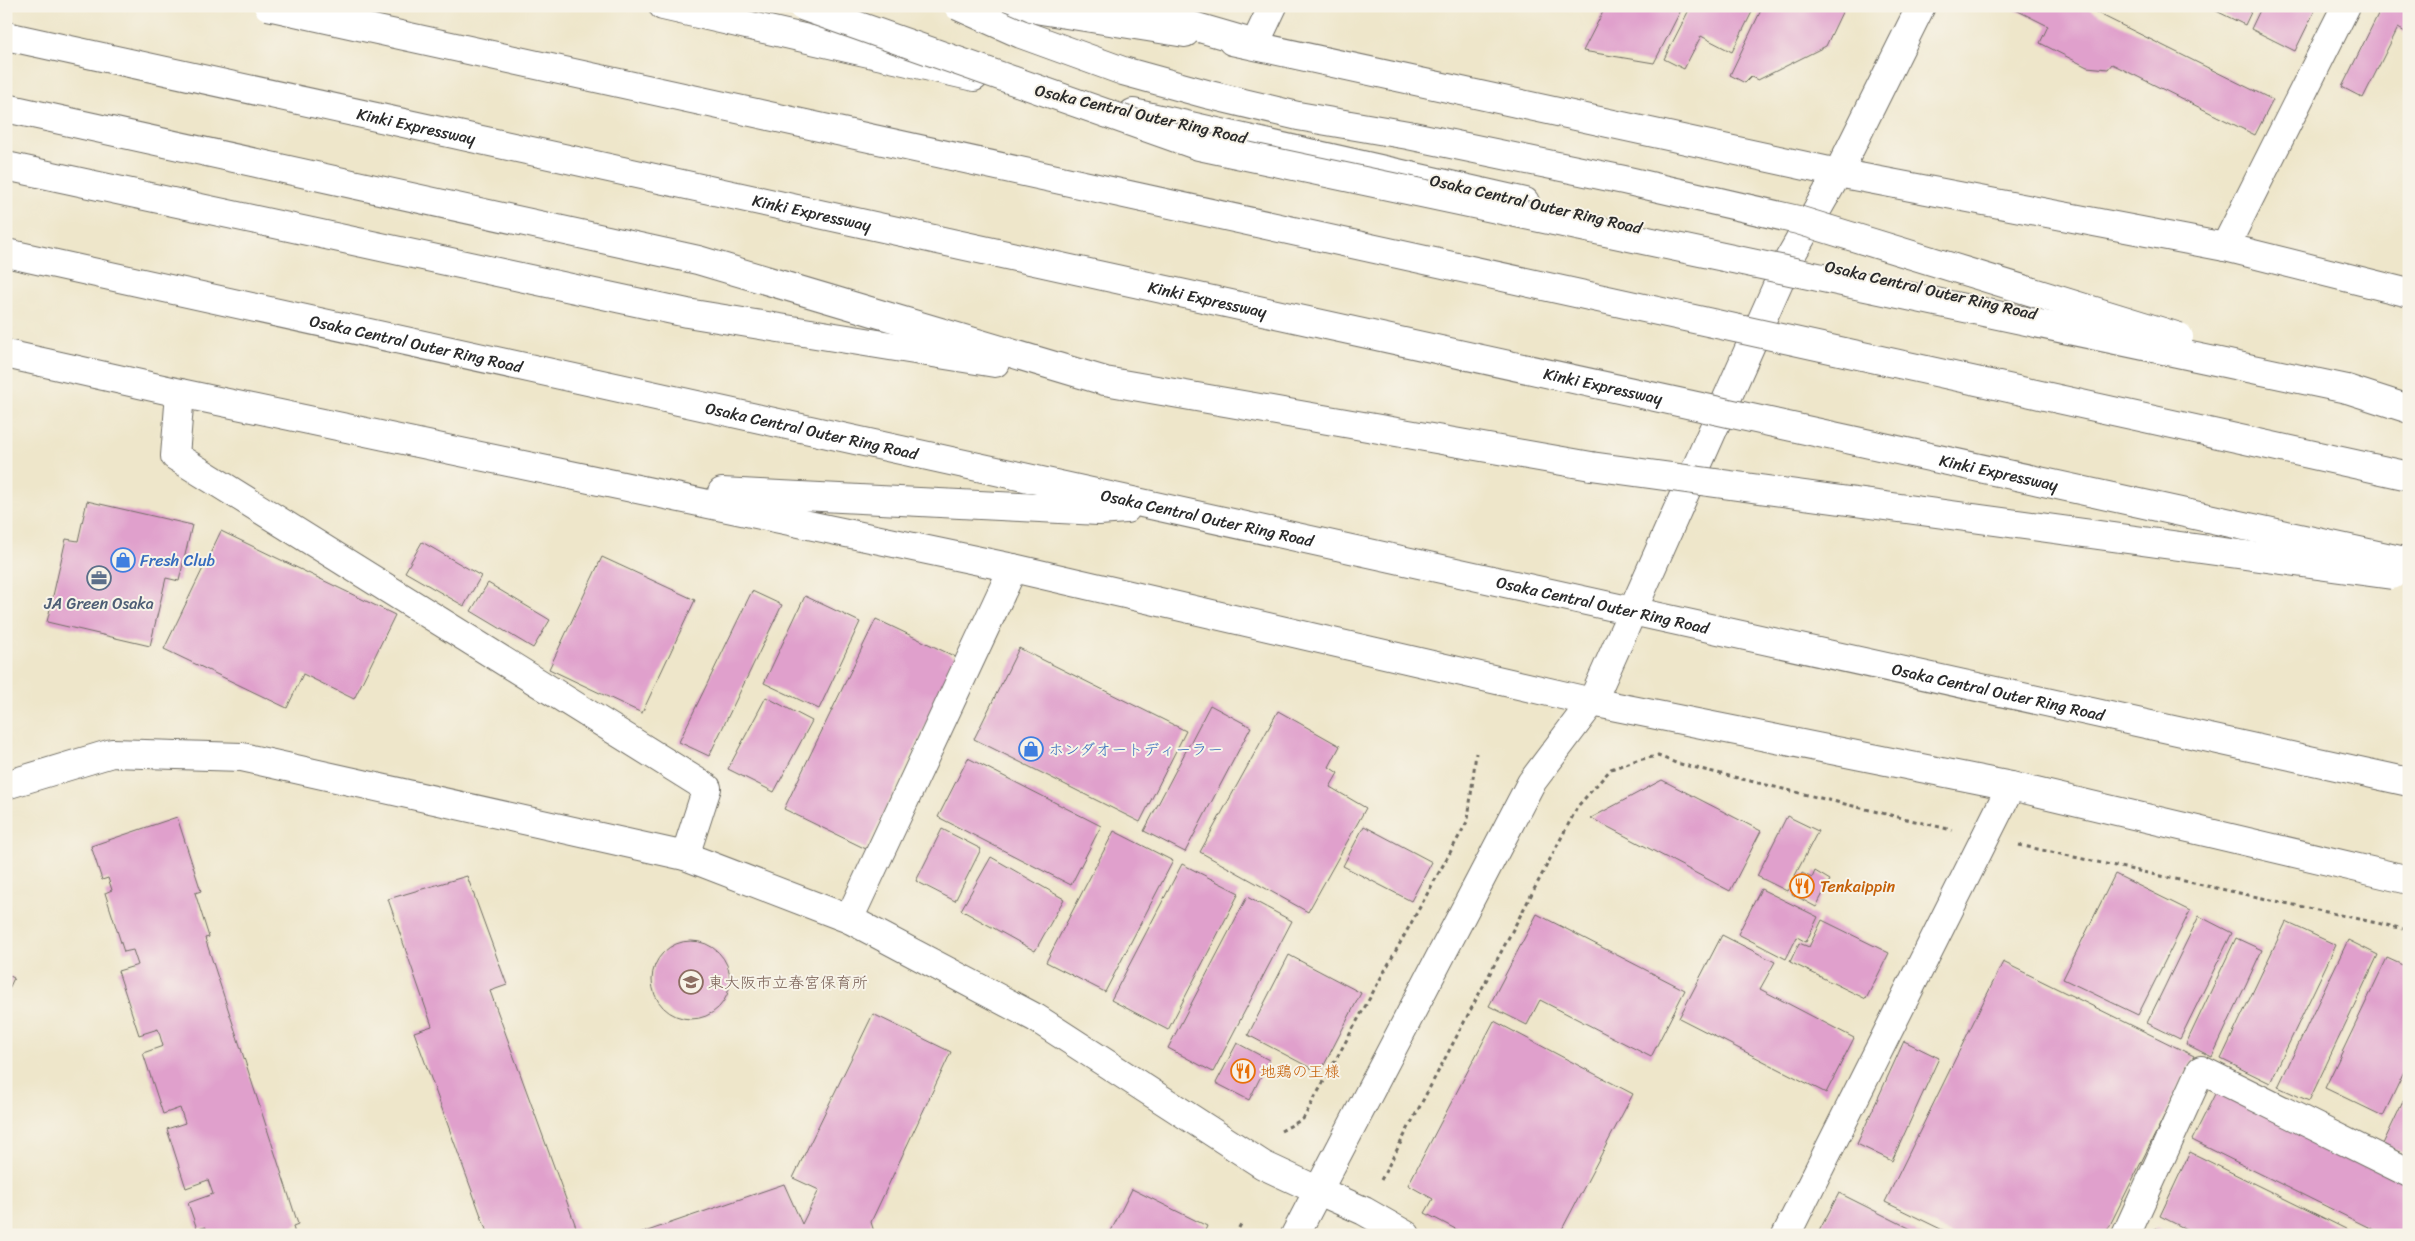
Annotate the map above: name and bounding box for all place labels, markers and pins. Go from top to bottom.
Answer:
place label: Fresh Club [140,546,216,575]
shop icon: Fresh Club [110,547,136,573]
office icon: JA Green Osaka [86,565,112,591]
place label: JA Green Osaka [43,589,154,618]
place label: ホンダオートディーラー [1048,735,1223,764]
shop icon: ホンダオートディーラー [1018,736,1044,762]
place label: Tenkaippin [1820,872,1896,901]
restaurant icon: Tenkaippin [1789,873,1815,899]
place label: 東大阪市立春宮保育所 [708,968,868,997]
school or university icon: 東大阪市立春宮保育所 [678,969,704,995]
place label: 地鶏の王様 [1260,1057,1340,1086]
restaurant icon: 地鶏の王様 [1230,1058,1256,1084]

